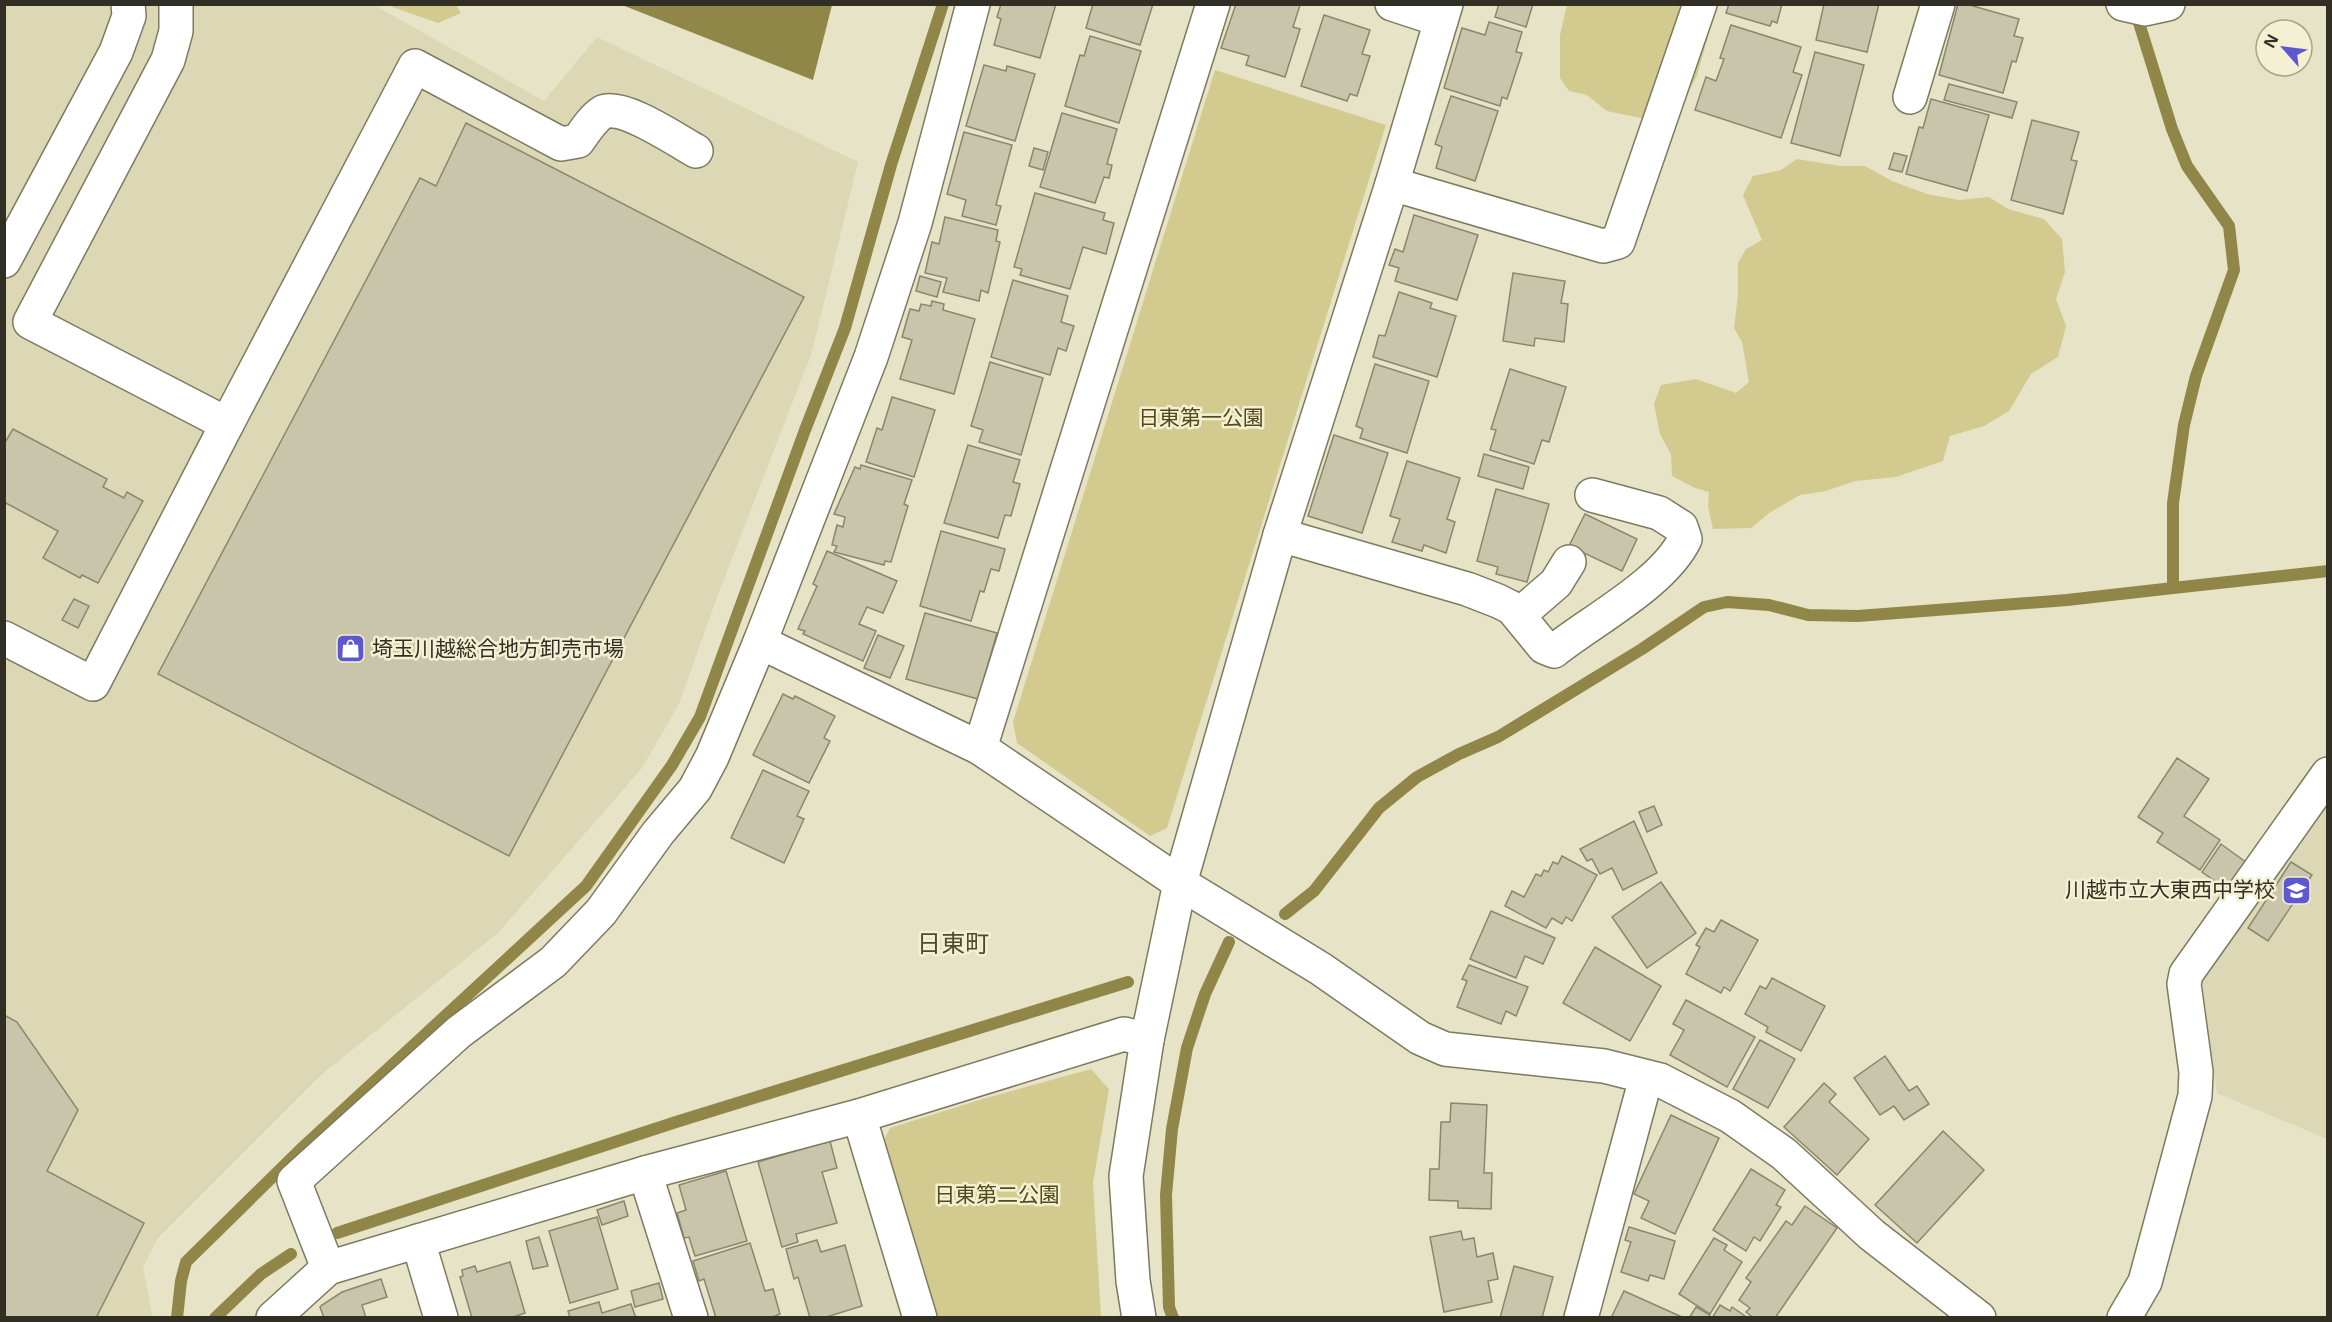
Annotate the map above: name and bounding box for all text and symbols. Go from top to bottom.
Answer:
north arrow [2254,18,2314,78]
text: N [2258,30,2284,52]
park label: 日東第一公園 [1138,403,1264,431]
shop icon: 埼玉川越総合地方卸売市場 [335,633,367,665]
place label: 埼玉川越総合地方卸売市場 [372,634,624,662]
school or university icon: 川越市立大東西中学校 [2280,874,2312,906]
place label: 川越市立大東西中学校 [2065,875,2275,903]
district label: 日東町 [917,926,989,959]
park label: 日東第二公園 [934,1180,1060,1208]

